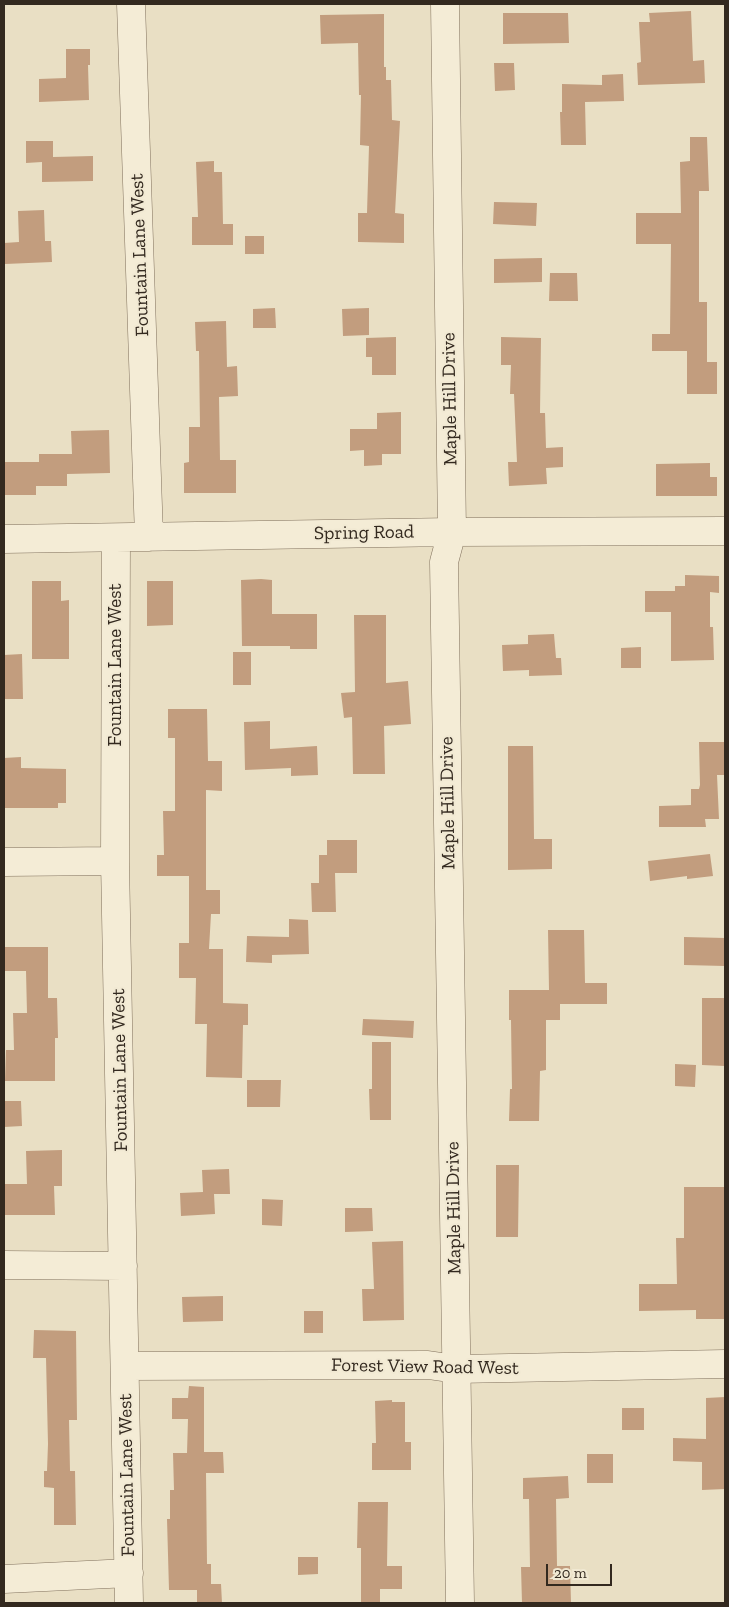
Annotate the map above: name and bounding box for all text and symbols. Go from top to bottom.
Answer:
street label: Fountain Lane West [126,173,154,337]
street label: Maple Hill Drive [437,332,463,466]
street label: Spring Road [314,521,414,545]
street label: Fountain Lane West [105,583,127,747]
street label: Maple Hill Drive [435,736,461,870]
street label: Fountain Lane West [107,988,133,1152]
street label: Maple Hill Drive [441,1141,467,1275]
street label: Forest View Road West [331,1354,519,1380]
street label: Fountain Lane West [114,1393,140,1557]
scale bar [549,1554,615,1586]
text: 20 m [554,1564,587,1582]

